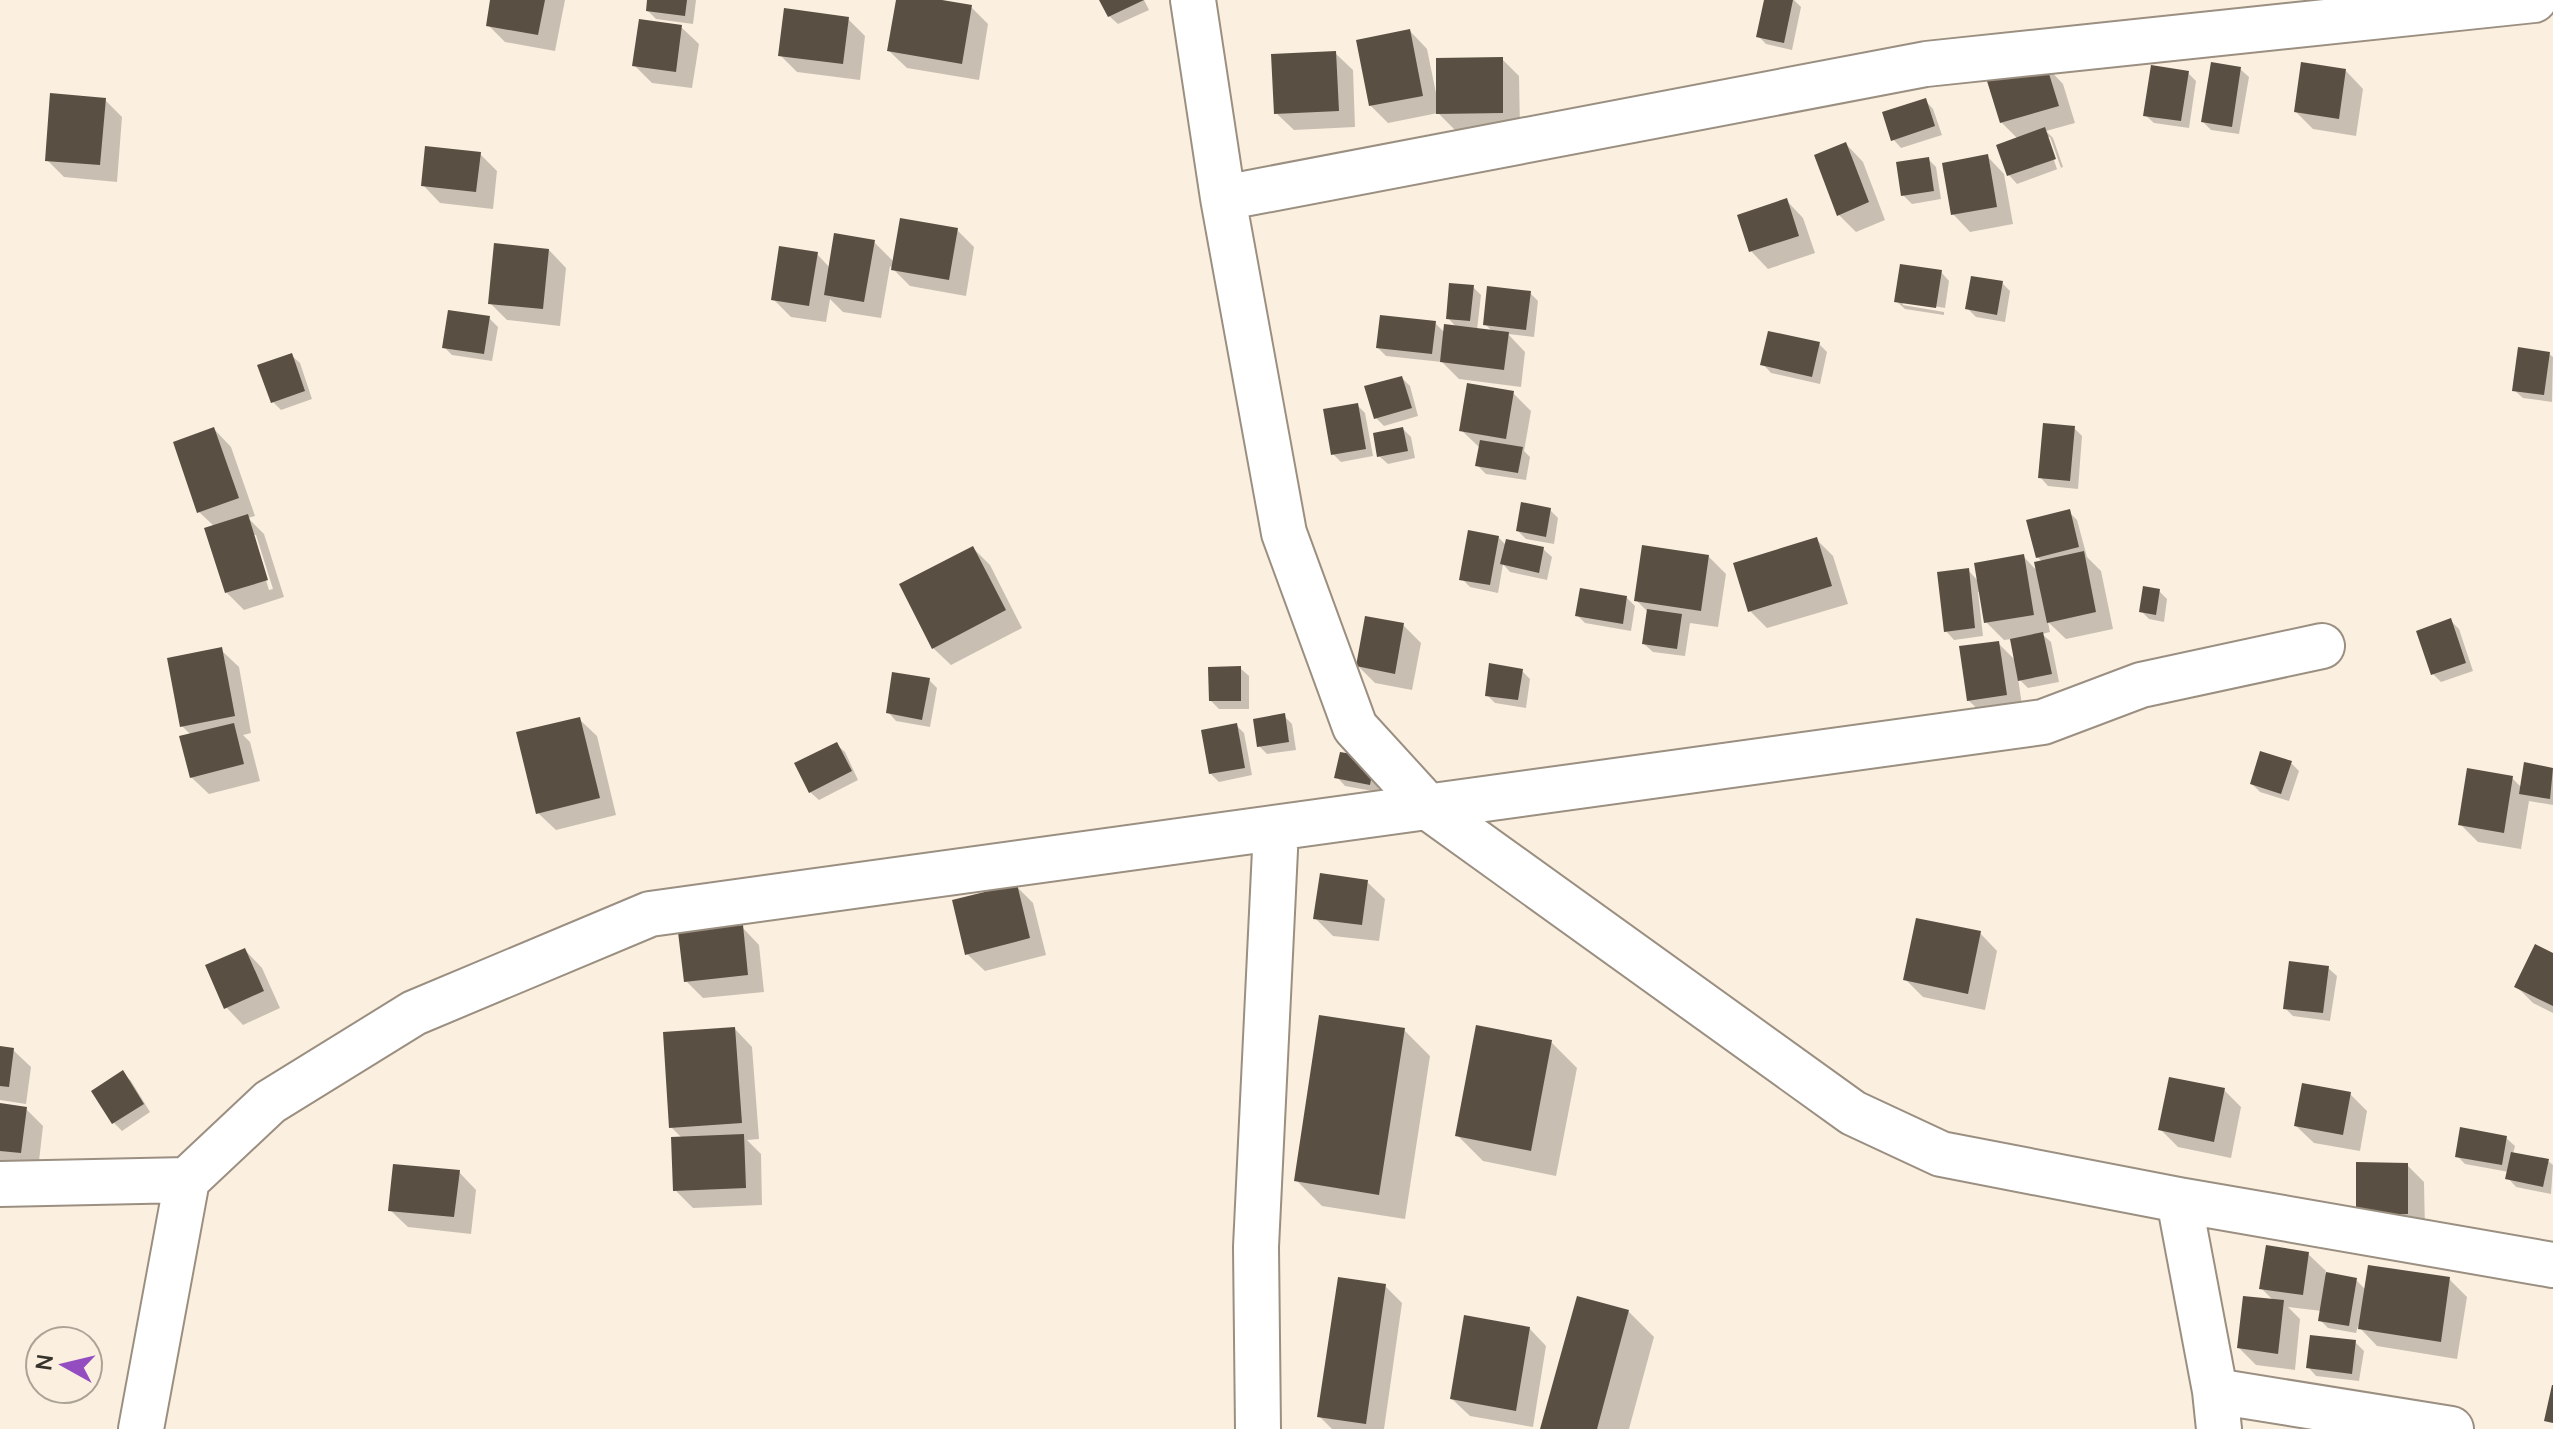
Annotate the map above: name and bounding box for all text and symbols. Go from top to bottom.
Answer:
north arrow [24,1325,104,1405]
text: N [28,1352,60,1372]

